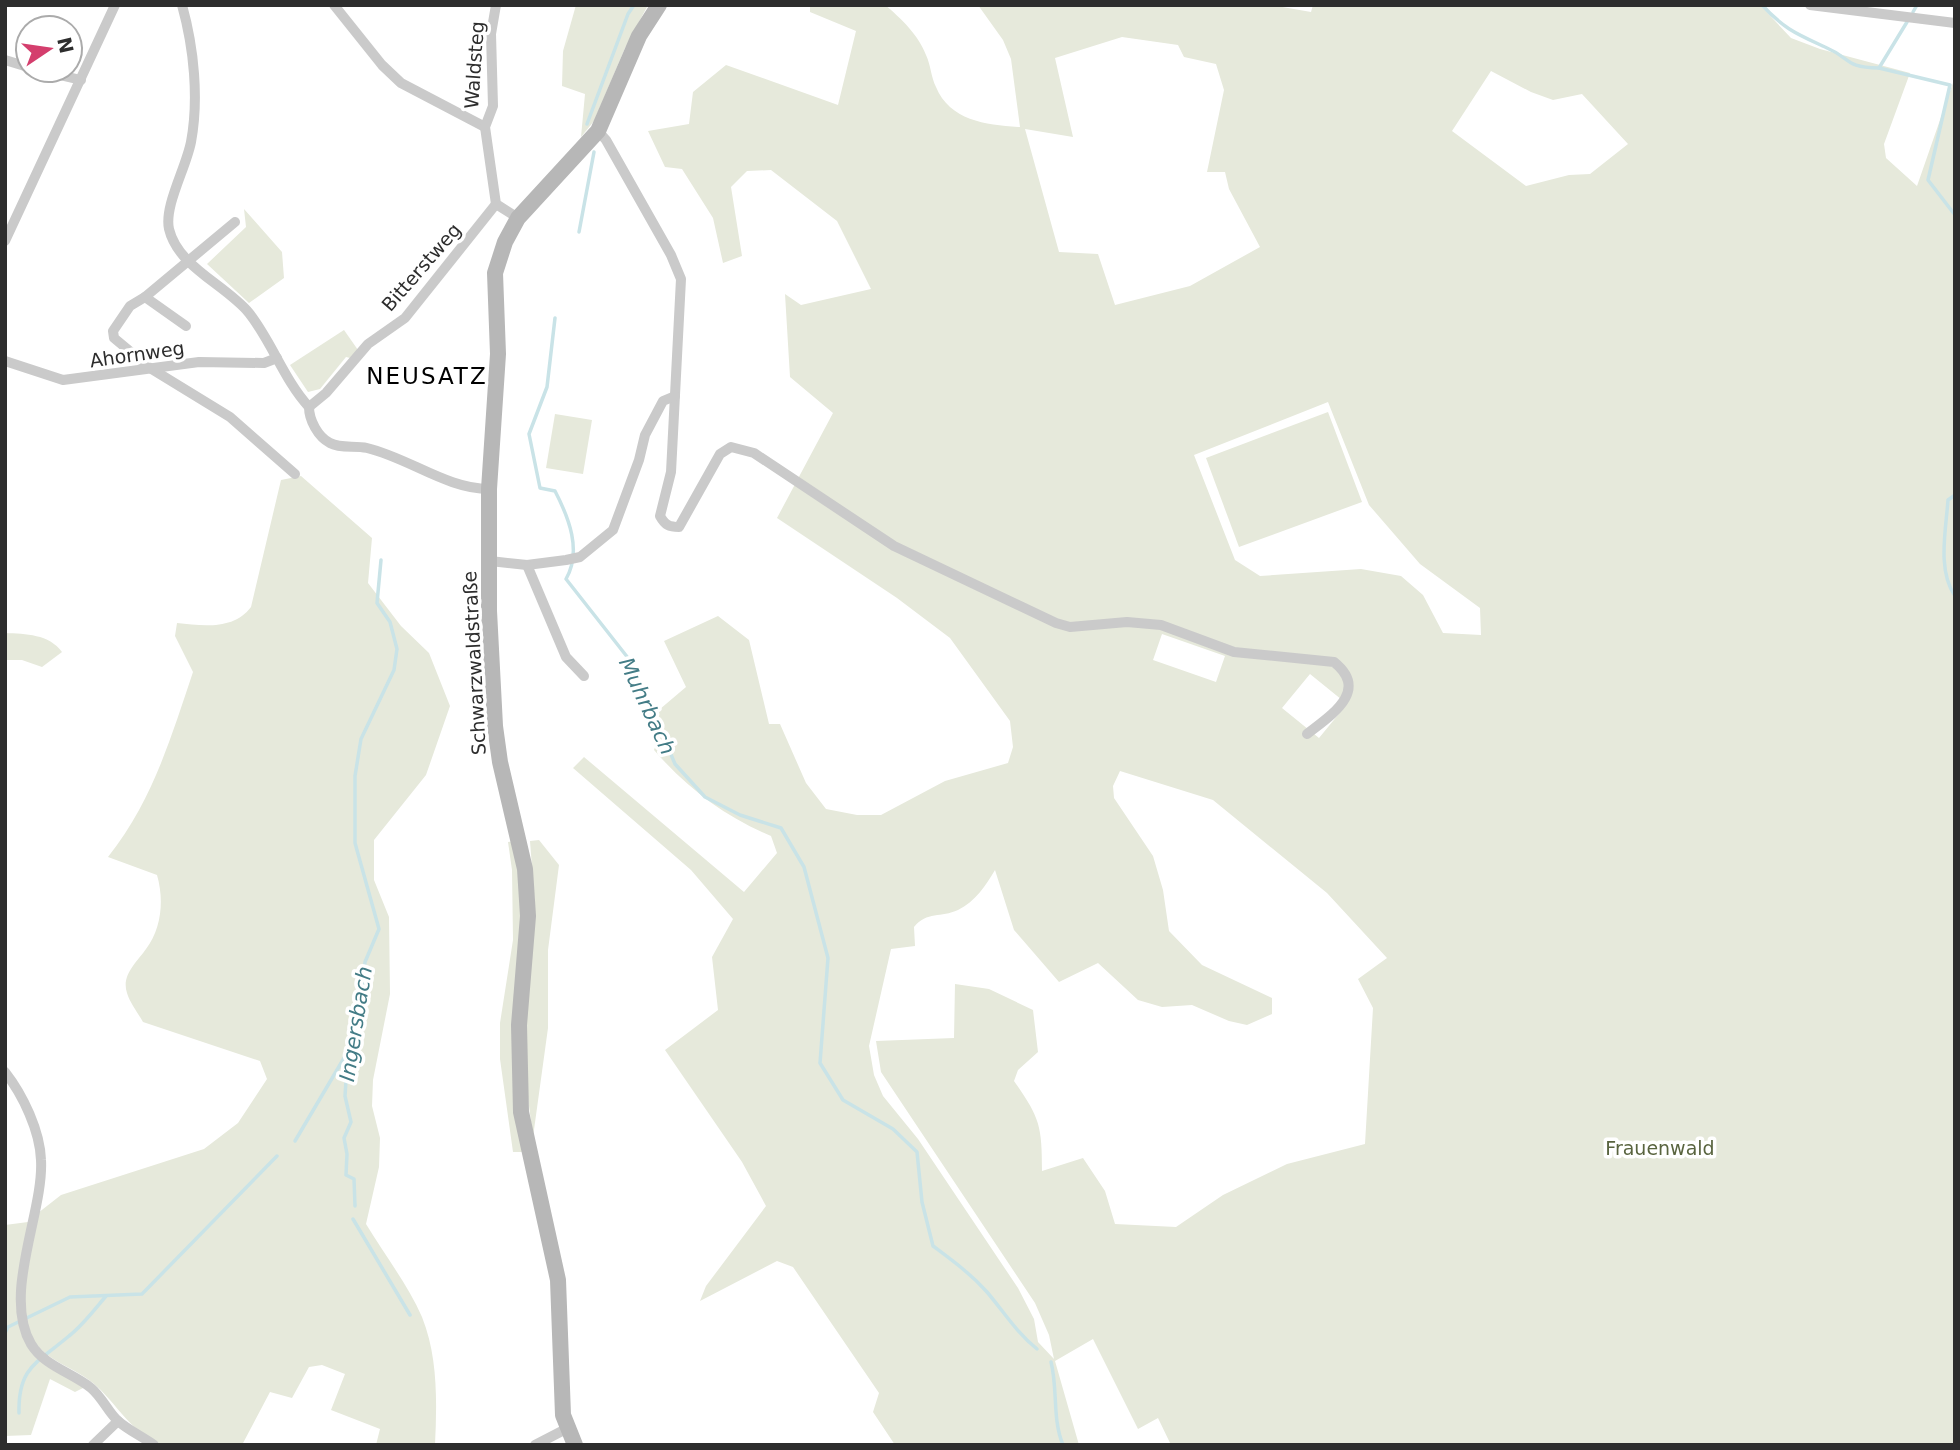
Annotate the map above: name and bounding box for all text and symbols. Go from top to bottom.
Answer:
north arrow [14,14,84,84]
street label: Waldsteg [460,21,488,109]
text: N [53,35,78,55]
street label: Bitterstweg [377,219,465,315]
street label: Ahornweg [88,336,186,372]
district label: NEUSATZ [366,363,488,389]
street label: Schwarzwaldstraße [458,570,490,756]
water label: Muhrbach [614,654,680,758]
water label: Ingersbach [335,965,377,1083]
park label: Frauenwald [1605,1137,1715,1159]

